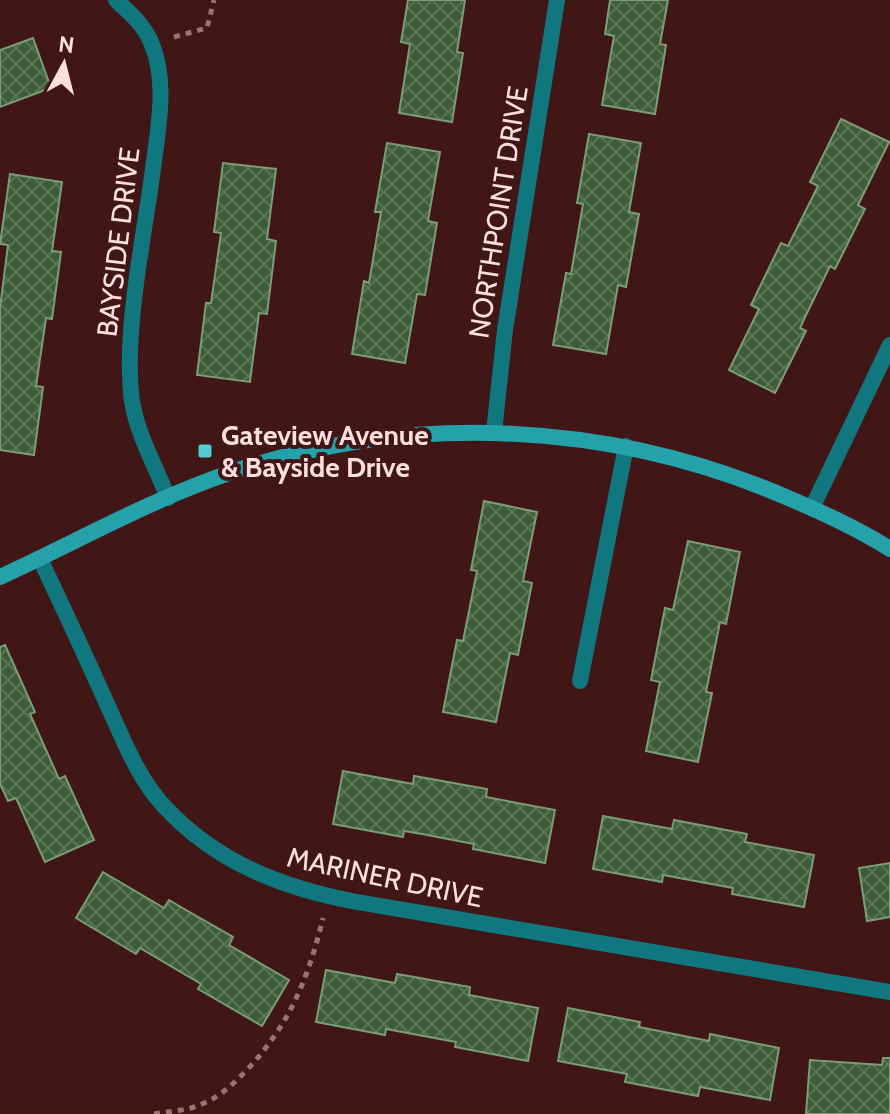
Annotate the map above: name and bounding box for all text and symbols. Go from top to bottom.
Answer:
north arrow [24,24,104,104]
text: N [57,30,76,59]
street label: NORTHPOINT DRIVE [461,83,535,341]
street label: BAYSIDE DRIVE [90,145,146,339]
place label: Gateview Avenue & Bayside Drive [221,418,429,484]
marker: Gateview Avenue & Bayside Drive [196,442,214,460]
street label: MARINER DRIVE [284,840,486,914]

